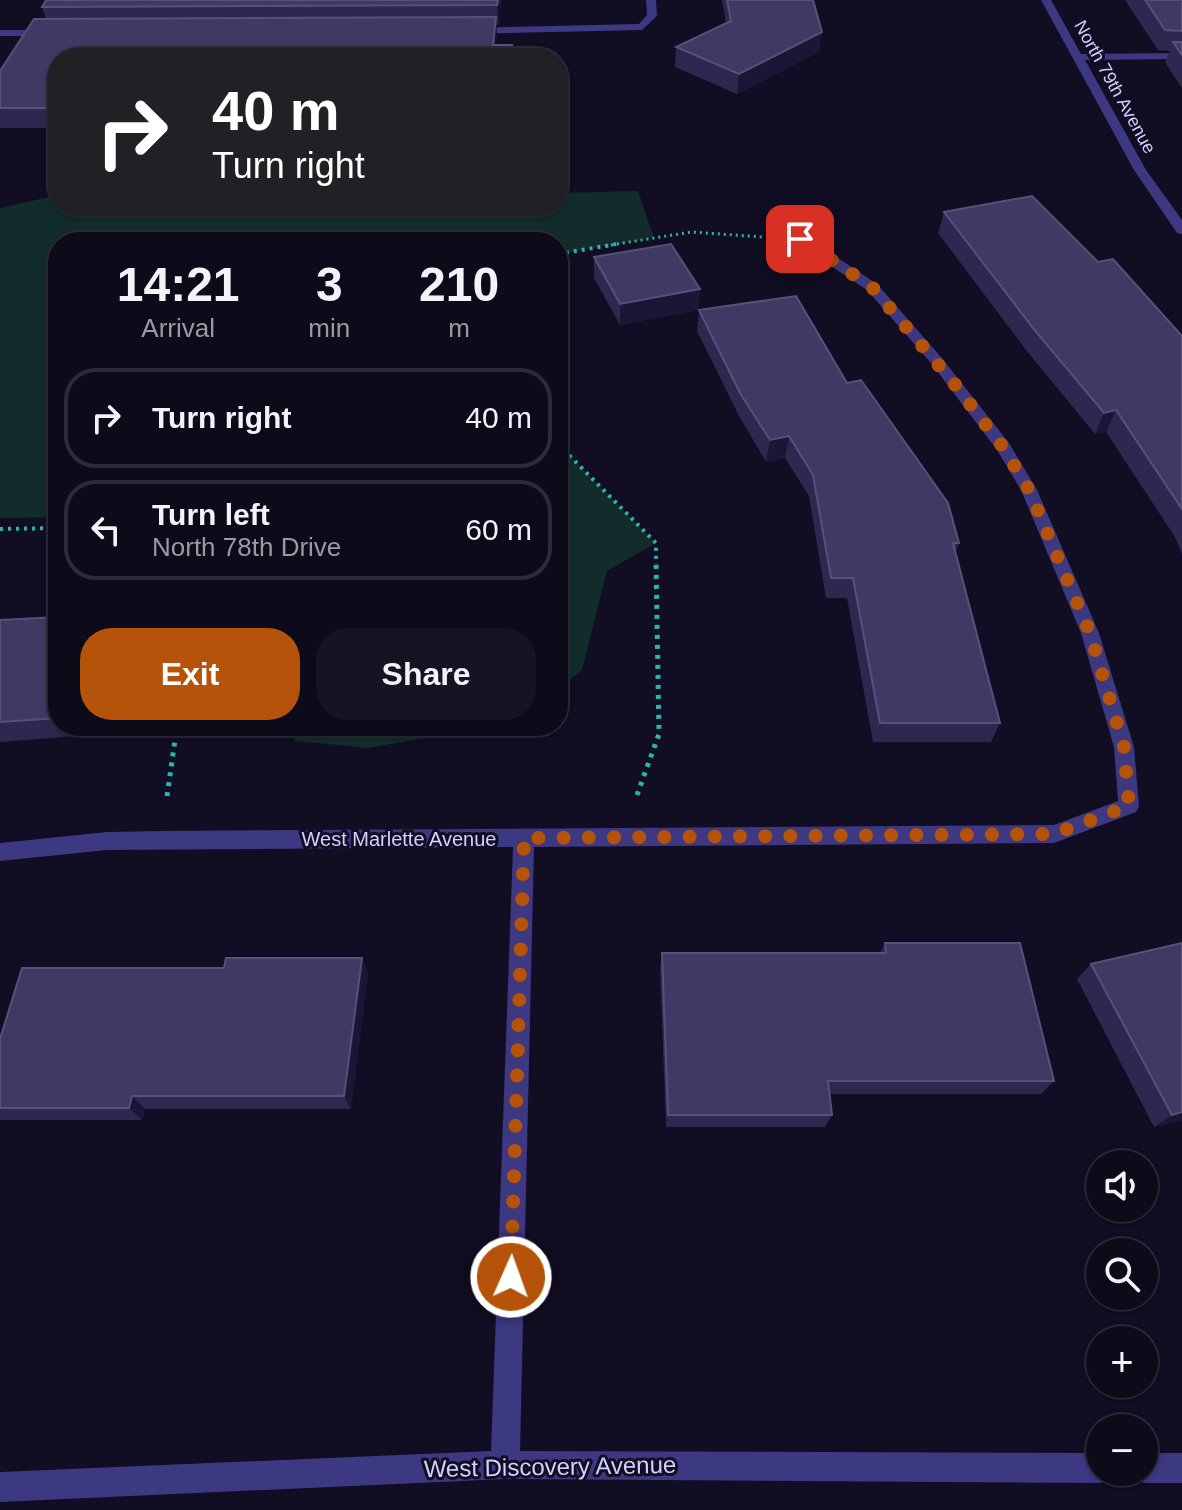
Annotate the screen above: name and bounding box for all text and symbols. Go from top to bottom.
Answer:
street label: North 79th Avenue [1070,17,1160,157]
text: 40 m [212,79,340,142]
icon: right [80,80,184,184]
text: Turn right [212,145,365,186]
pin [766,205,834,273]
icon: arrive [778,217,822,261]
text: 14:21 [117,258,240,311]
text: 3 [316,258,343,311]
text: 210 [419,258,499,311]
text: Arrival [141,313,215,343]
text: min [308,313,350,343]
text: m [448,313,470,343]
icon: right [84,396,128,440]
text: Turn right [152,401,291,434]
text: 40 m [465,401,532,434]
text: Turn left [152,498,270,531]
icon: left [84,508,128,552]
text: 60 m [465,513,532,546]
text: North 78th Drive [152,532,341,562]
button: Exit [80,628,300,720]
button: Share [316,628,536,720]
street label: West Marlette Avenue [302,828,496,850]
map controls [1086,1150,1158,1486]
button: sound [1086,1150,1158,1222]
position arrow [469,1235,553,1319]
button: search [1086,1238,1158,1310]
button: + [1086,1326,1158,1398]
button: − [1086,1414,1158,1486]
street label: West Discovery Avenue [423,1451,676,1482]

